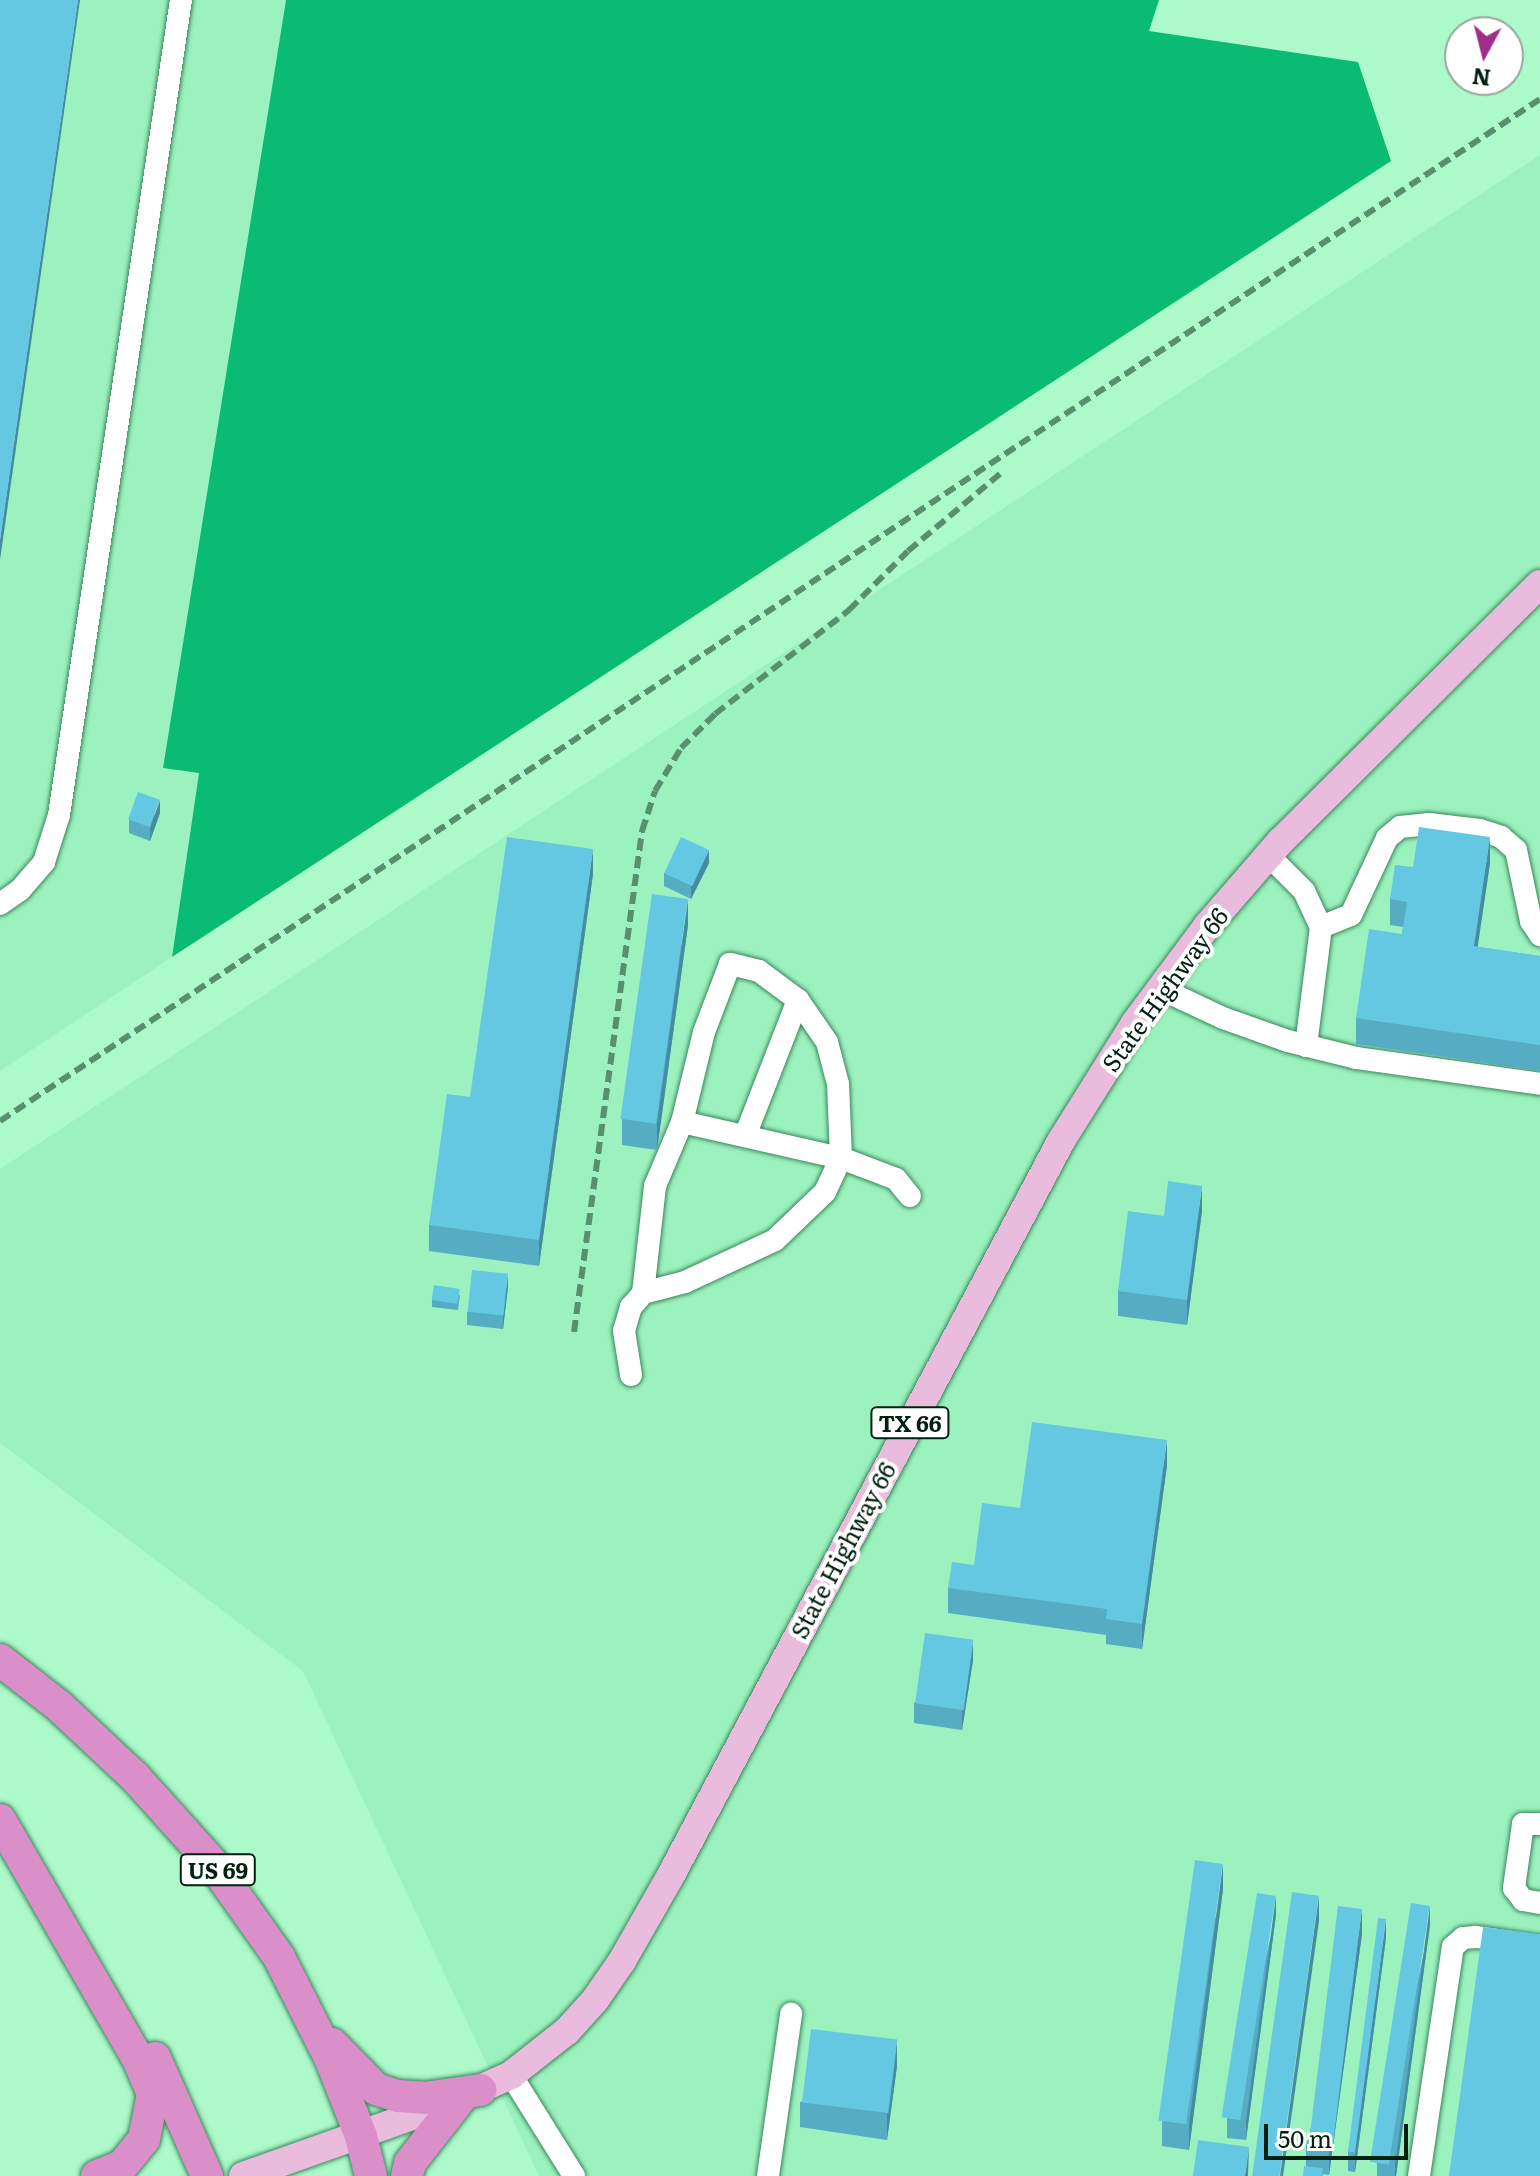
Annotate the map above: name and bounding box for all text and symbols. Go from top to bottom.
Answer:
north arrow [1444,16,1524,96]
text: N [1470,61,1492,96]
street label: State Highway 66 [1095,902,1233,1076]
road number: TX 66 [870,1405,950,1441]
street label: State Highway 66 [783,1457,901,1643]
road number: US 69 [178,1852,258,1888]
scale bar [1268,2108,1412,2158]
text: 50 m [1278,2120,1332,2155]

